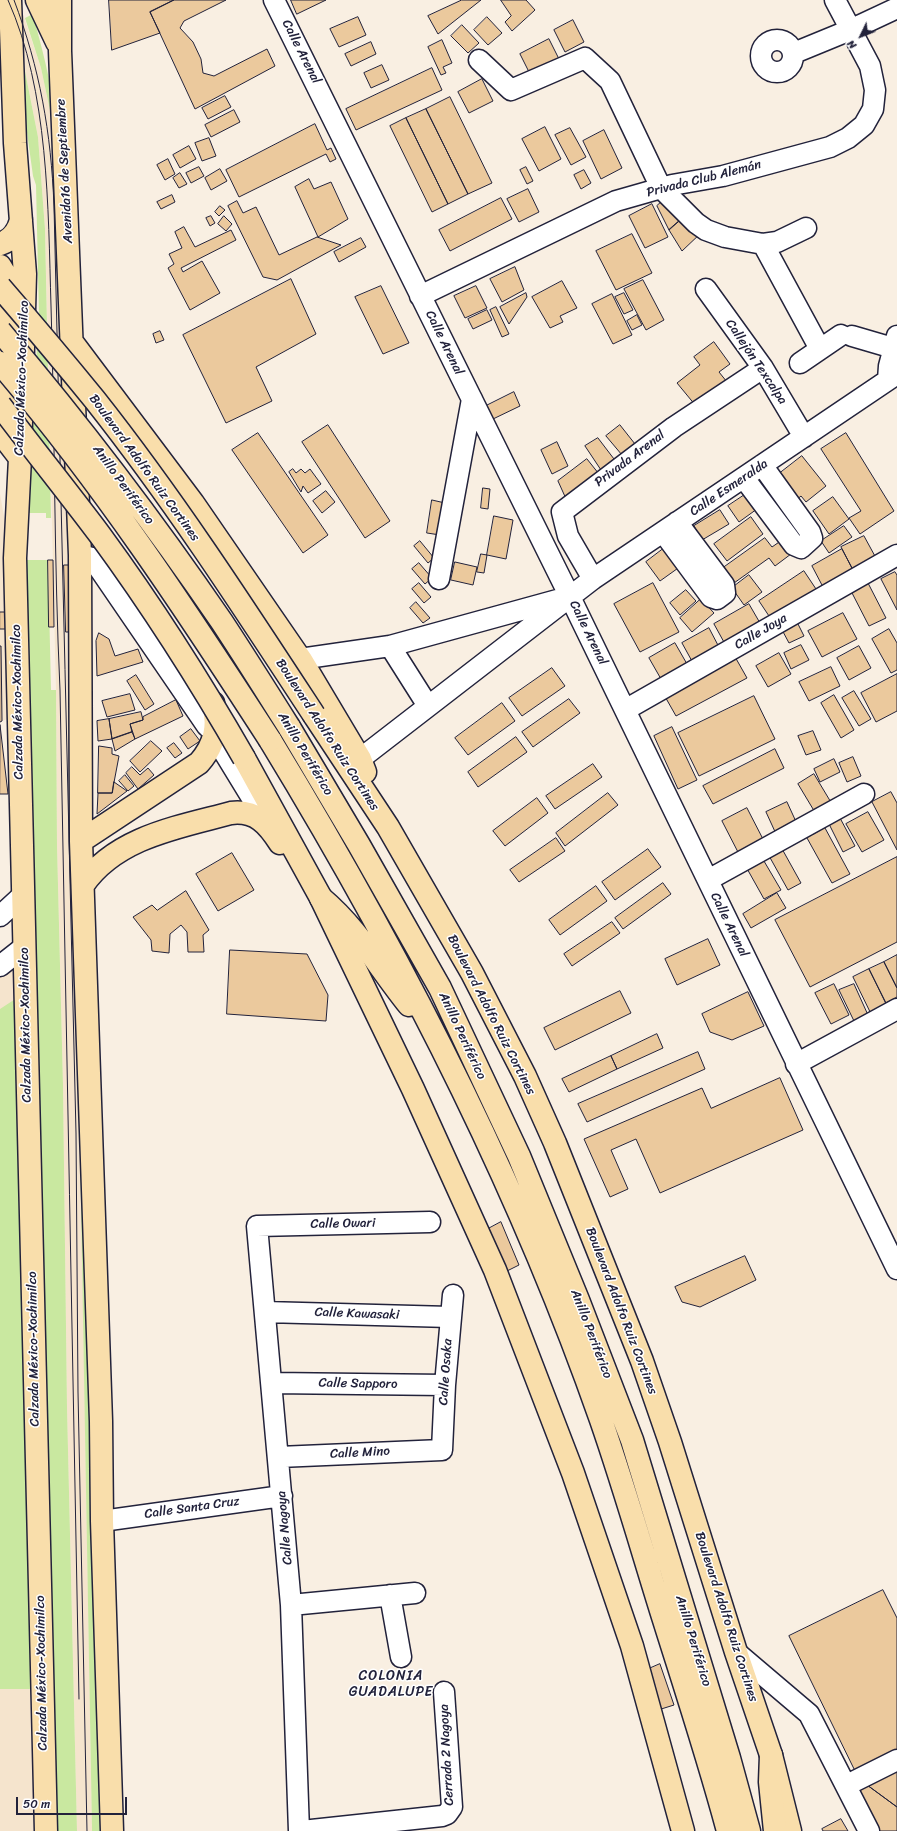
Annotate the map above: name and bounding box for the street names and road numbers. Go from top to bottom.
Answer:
street label: Calle Arenal [278,17,324,87]
street label: Avenida16 de Septiembre [53,98,77,244]
street label: Privada Club Alemán [645,157,763,201]
street label: Calzada México-Xochimilco [11,300,33,456]
street label: Calle Arenal [422,308,466,378]
street label: Callejón Texcalpa [722,317,790,407]
street label: Boulevard Adolfo Ruiz Cortines [85,391,203,545]
street label: Privada Arenal [592,428,668,490]
street label: Anillo Periférico [89,442,157,528]
street label: Calle Esmeralda [687,456,771,520]
street label: Calle Arenal [566,598,610,668]
street label: Calle Joya [732,611,790,653]
street label: Calzada México-Xochimilco [9,624,27,780]
street label: Boulevard Adolfo Ruiz Cortines [272,656,382,814]
street label: Anillo Periférico [274,710,336,798]
street label: Calle Arenal [707,890,751,960]
street label: Boulevard Adolfo Ruiz Cortines [444,932,538,1098]
street label: Calzada México-Xochimilco [17,947,35,1103]
street label: Anillo Periférico [435,990,489,1082]
street label: Calle Owari [310,1216,376,1232]
street label: Boulevard Adolfo Ruiz Cortines [582,1225,660,1397]
street label: Calzada México-Xochimilco [25,1271,43,1427]
street label: Anillo Periférico [567,1287,615,1381]
street label: Calle Kawasaki [314,1305,400,1323]
street label: Calle Osaka [436,1338,456,1406]
street label: Calle Sapporo [318,1376,398,1392]
street label: Calle Mino [330,1444,390,1462]
street label: Calle Nagoya [274,1490,296,1566]
street label: Calle Santa Cruz [143,1494,241,1522]
street label: Boulevard Adolfo Ruiz Cortines [691,1530,761,1704]
street label: Anillo Periférico [672,1594,714,1688]
street label: Calzada México-Xochimilco [33,1595,51,1751]
street label: Cerrada 2 Nagoya [437,1704,457,1806]

